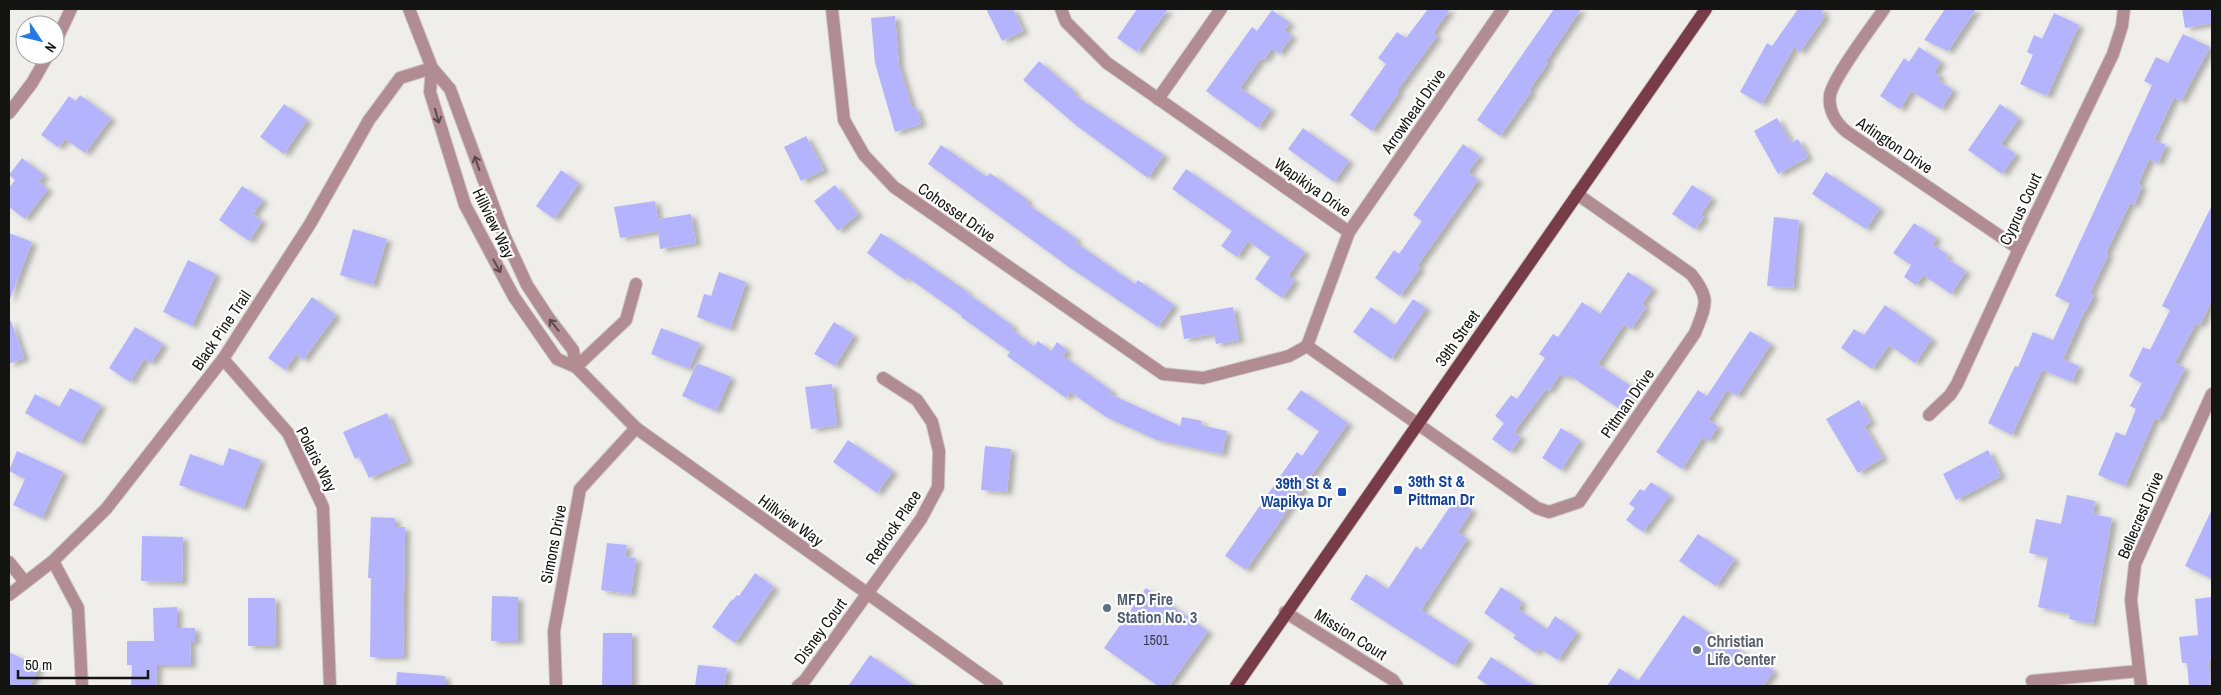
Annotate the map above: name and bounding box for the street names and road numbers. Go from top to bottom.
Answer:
street label: Arrowhead Drive [1375,64,1450,158]
street label: Arlington Drive [1852,111,1937,179]
street label: Wapikiya Drive [1270,152,1356,222]
street label: Cyprus Court [1994,169,2046,249]
street label: Cohosset Drive [914,177,1000,247]
street label: Hillview Way [468,184,521,262]
street label: Black Pine Trail [186,286,256,374]
street label: 39th Street [1430,305,1485,371]
street label: Pittman Drive [1595,364,1659,442]
street label: Polaris Way [291,423,343,496]
street label: Bellecrest Drive [2112,468,2168,562]
street label: Redrock Place [860,485,926,569]
street label: Hillview Way [754,489,828,551]
street label: Simons Drive [535,503,571,585]
street label: Disney Court [789,593,852,668]
street label: Mission Court [1311,603,1392,665]

